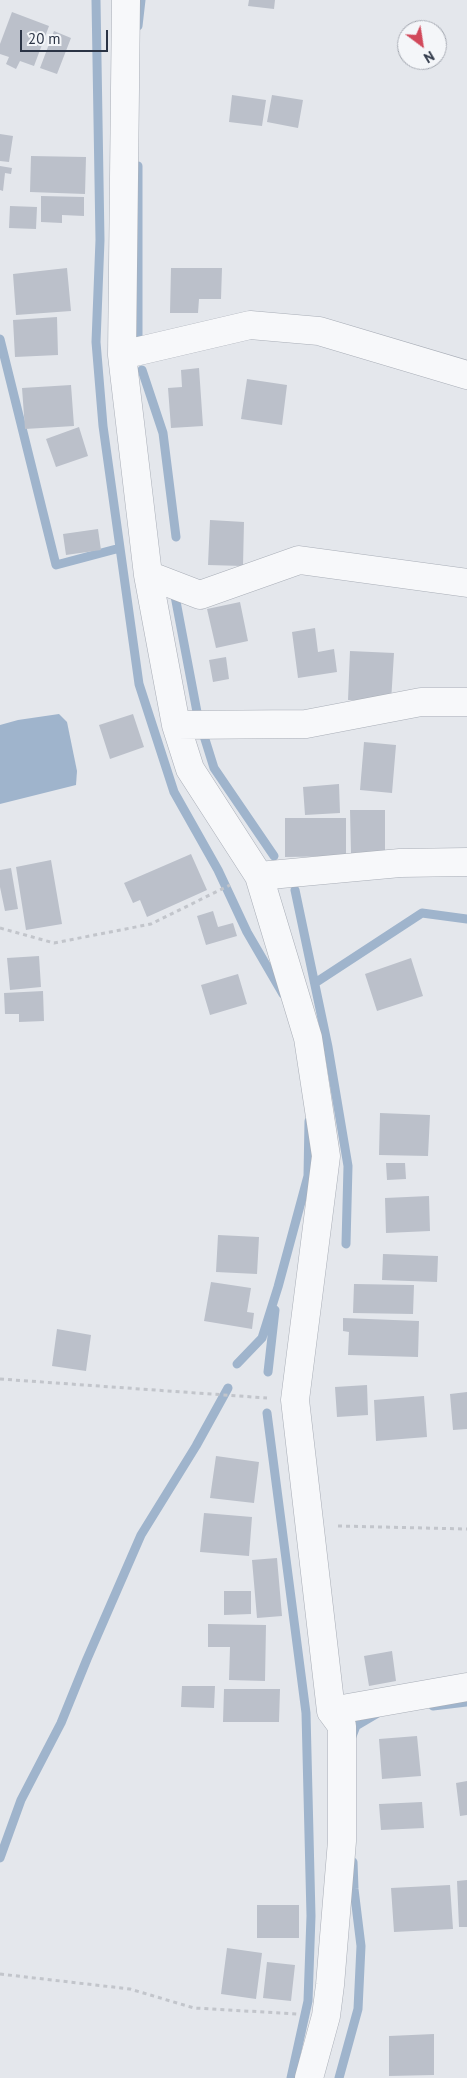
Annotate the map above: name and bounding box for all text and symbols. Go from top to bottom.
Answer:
scale bar [22,20,110,52]
north arrow [397,20,447,70]
text: 20 m [28,29,61,48]
text: N [421,47,438,67]

